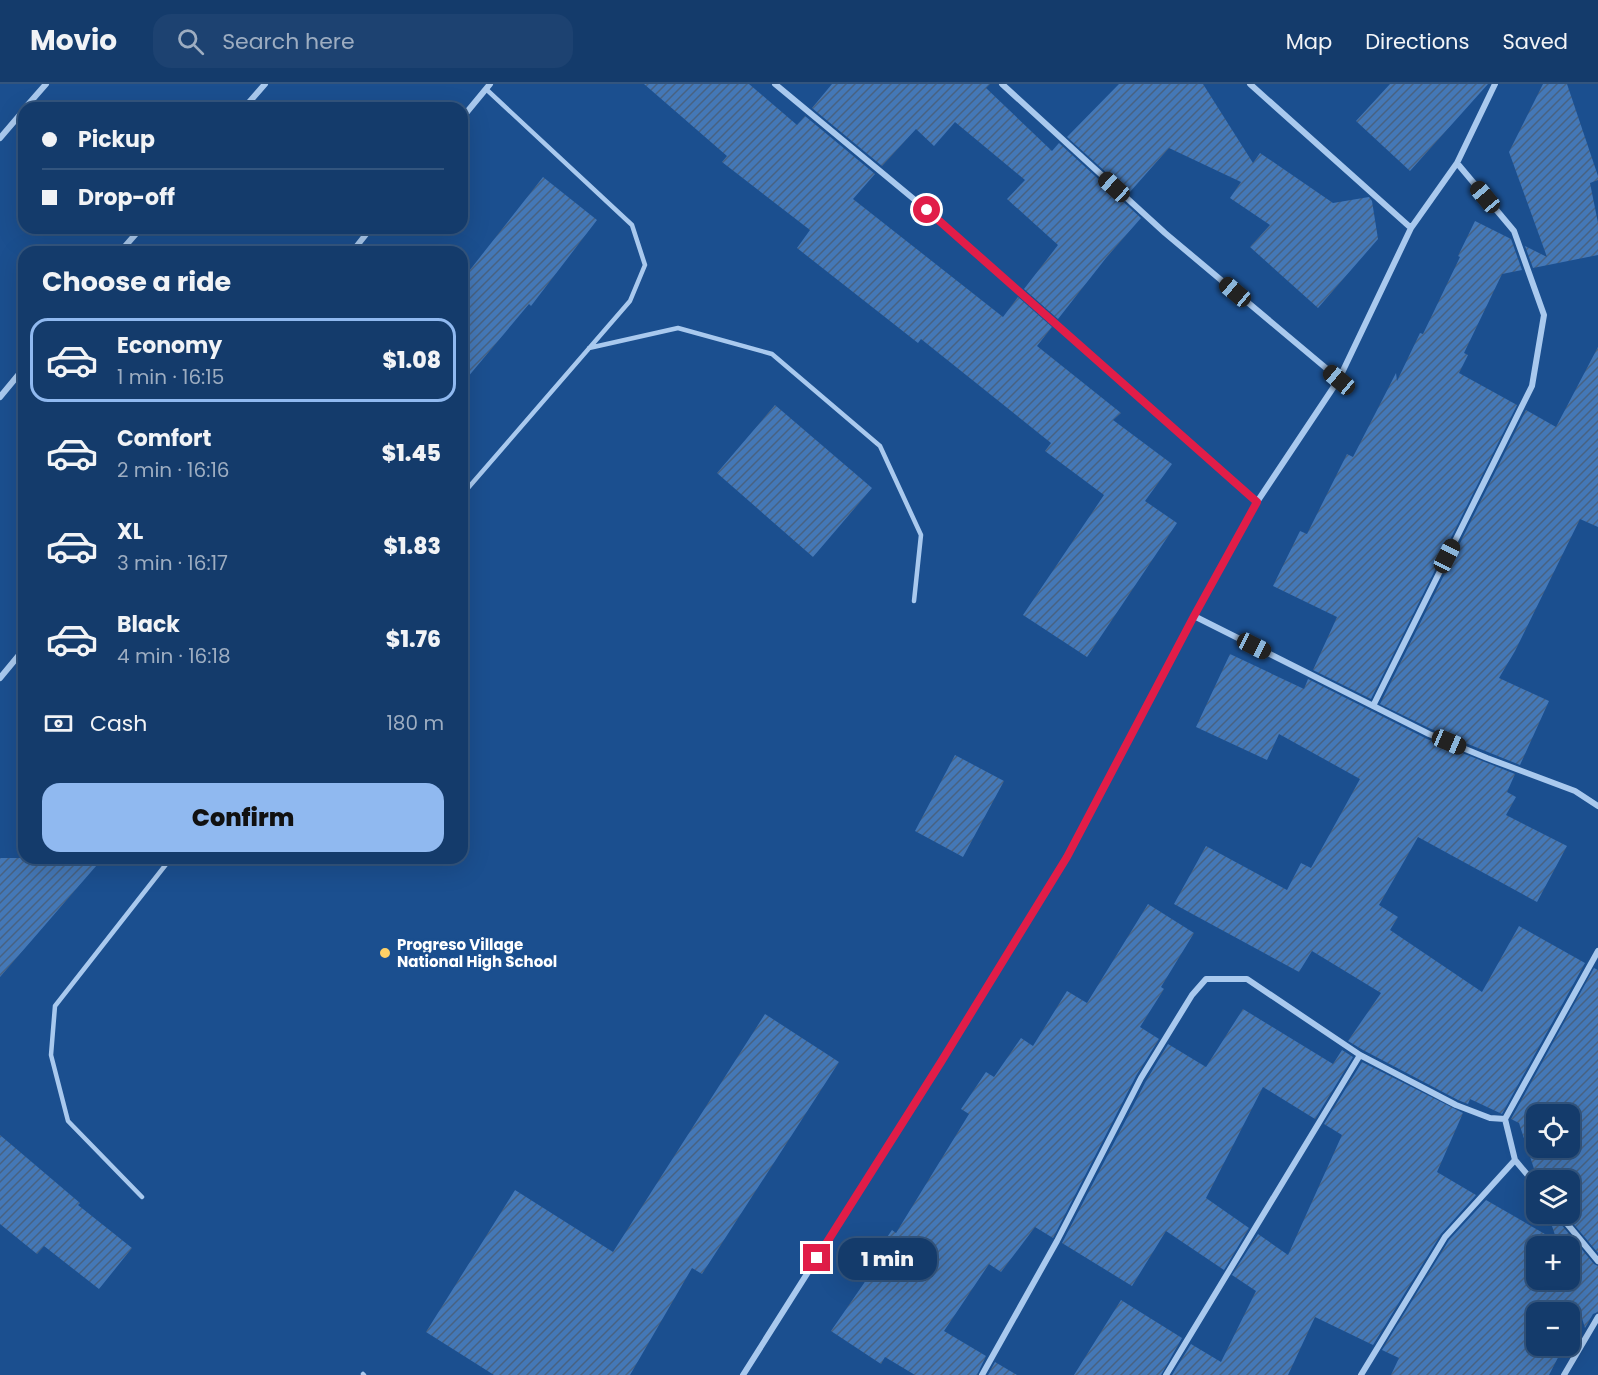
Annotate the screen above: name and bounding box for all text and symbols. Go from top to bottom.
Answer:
search box [153,14,573,68]
text: Movio [30,21,117,60]
icon: search [174,25,207,58]
text: Search here [222,26,355,57]
text: Map [1286,27,1332,56]
text: Directions [1365,27,1469,56]
text: Saved [1502,27,1568,56]
text: Pickup [78,124,155,155]
car [1095,168,1133,206]
car [1467,177,1503,217]
text: Drop-off [78,182,175,213]
route start [913,196,940,223]
text: Choose a ride [42,263,231,300]
car [1215,274,1255,310]
text: Economy [117,330,222,361]
icon: car [45,333,99,387]
text: $1.08 [383,345,441,376]
car [1319,362,1359,398]
text: 1 min · 16:15 [117,363,224,391]
text: Comfort [117,423,211,454]
icon: car [45,426,99,480]
text: $1.45 [382,438,441,469]
text: 2 min · 16:16 [117,456,230,484]
text: XL [117,516,143,547]
icon: car [45,519,99,573]
text: $1.83 [384,531,441,562]
car [1431,536,1463,576]
text: 3 min · 16:17 [117,549,228,577]
text: Black [117,609,180,640]
icon: car [45,612,99,666]
text: $1.76 [386,624,441,655]
car [1234,630,1274,662]
text: 4 min · 16:18 [117,642,231,670]
icon: cash [42,707,75,740]
text: Cash [90,708,147,739]
text: 180 m [386,709,444,737]
car [1429,727,1469,757]
button: Confirm [42,783,444,852]
place label: Progreso Village National High School [397,934,557,972]
marker: Progreso Village National High School [378,946,392,960]
map controls [1526,1104,1580,1356]
button: locate [1526,1104,1580,1158]
button: layers [1526,1170,1580,1224]
button: + [1526,1236,1580,1290]
callout: 1 min [838,1237,937,1279]
route end [803,1244,830,1271]
text: 1 min [861,1245,914,1273]
button: − [1526,1302,1580,1356]

